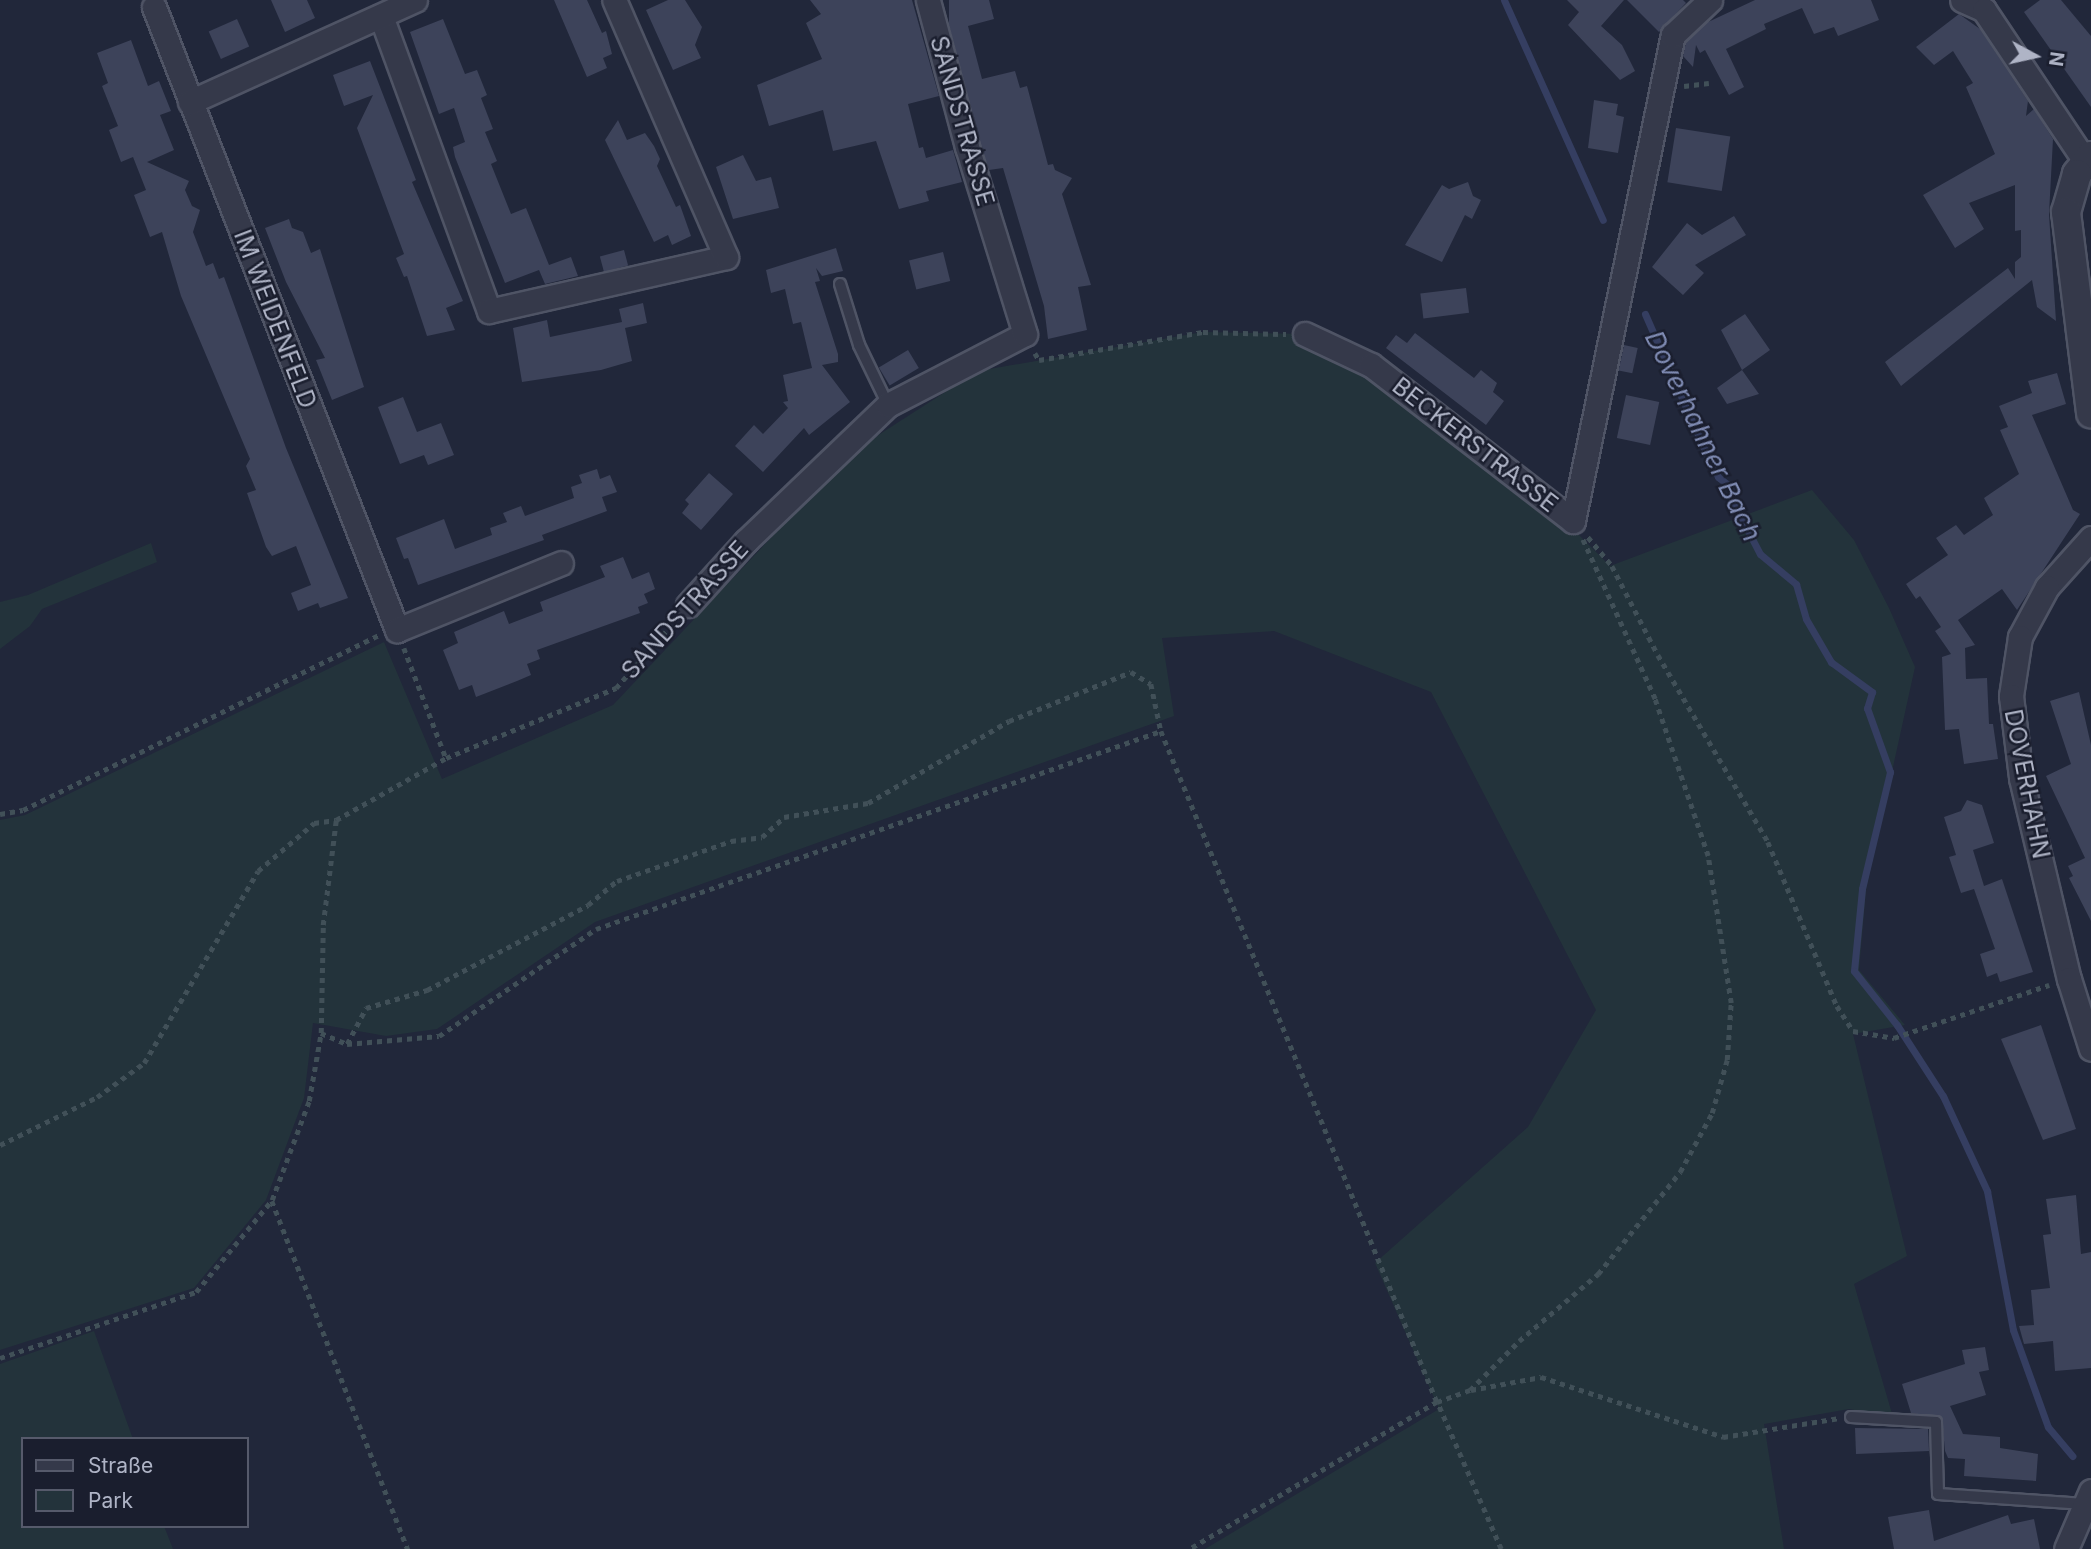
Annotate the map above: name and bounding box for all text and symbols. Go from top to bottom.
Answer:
north arrow [2000,21,2070,91]
street label: SANDSTRASSE [924,33,1000,209]
text: N [2044,50,2069,68]
street label: IM WEIDENFELD [228,226,322,412]
water label: Doverhahner Bach [1638,326,1768,546]
street label: BECKERSTRASSE [1387,372,1563,518]
street label: SANDSTRASSE [616,535,754,685]
street label: DOVERHAHN [1998,707,2056,861]
legend [21,1437,248,1528]
text: Straße [88,1453,153,1478]
text: Park [88,1488,133,1513]

